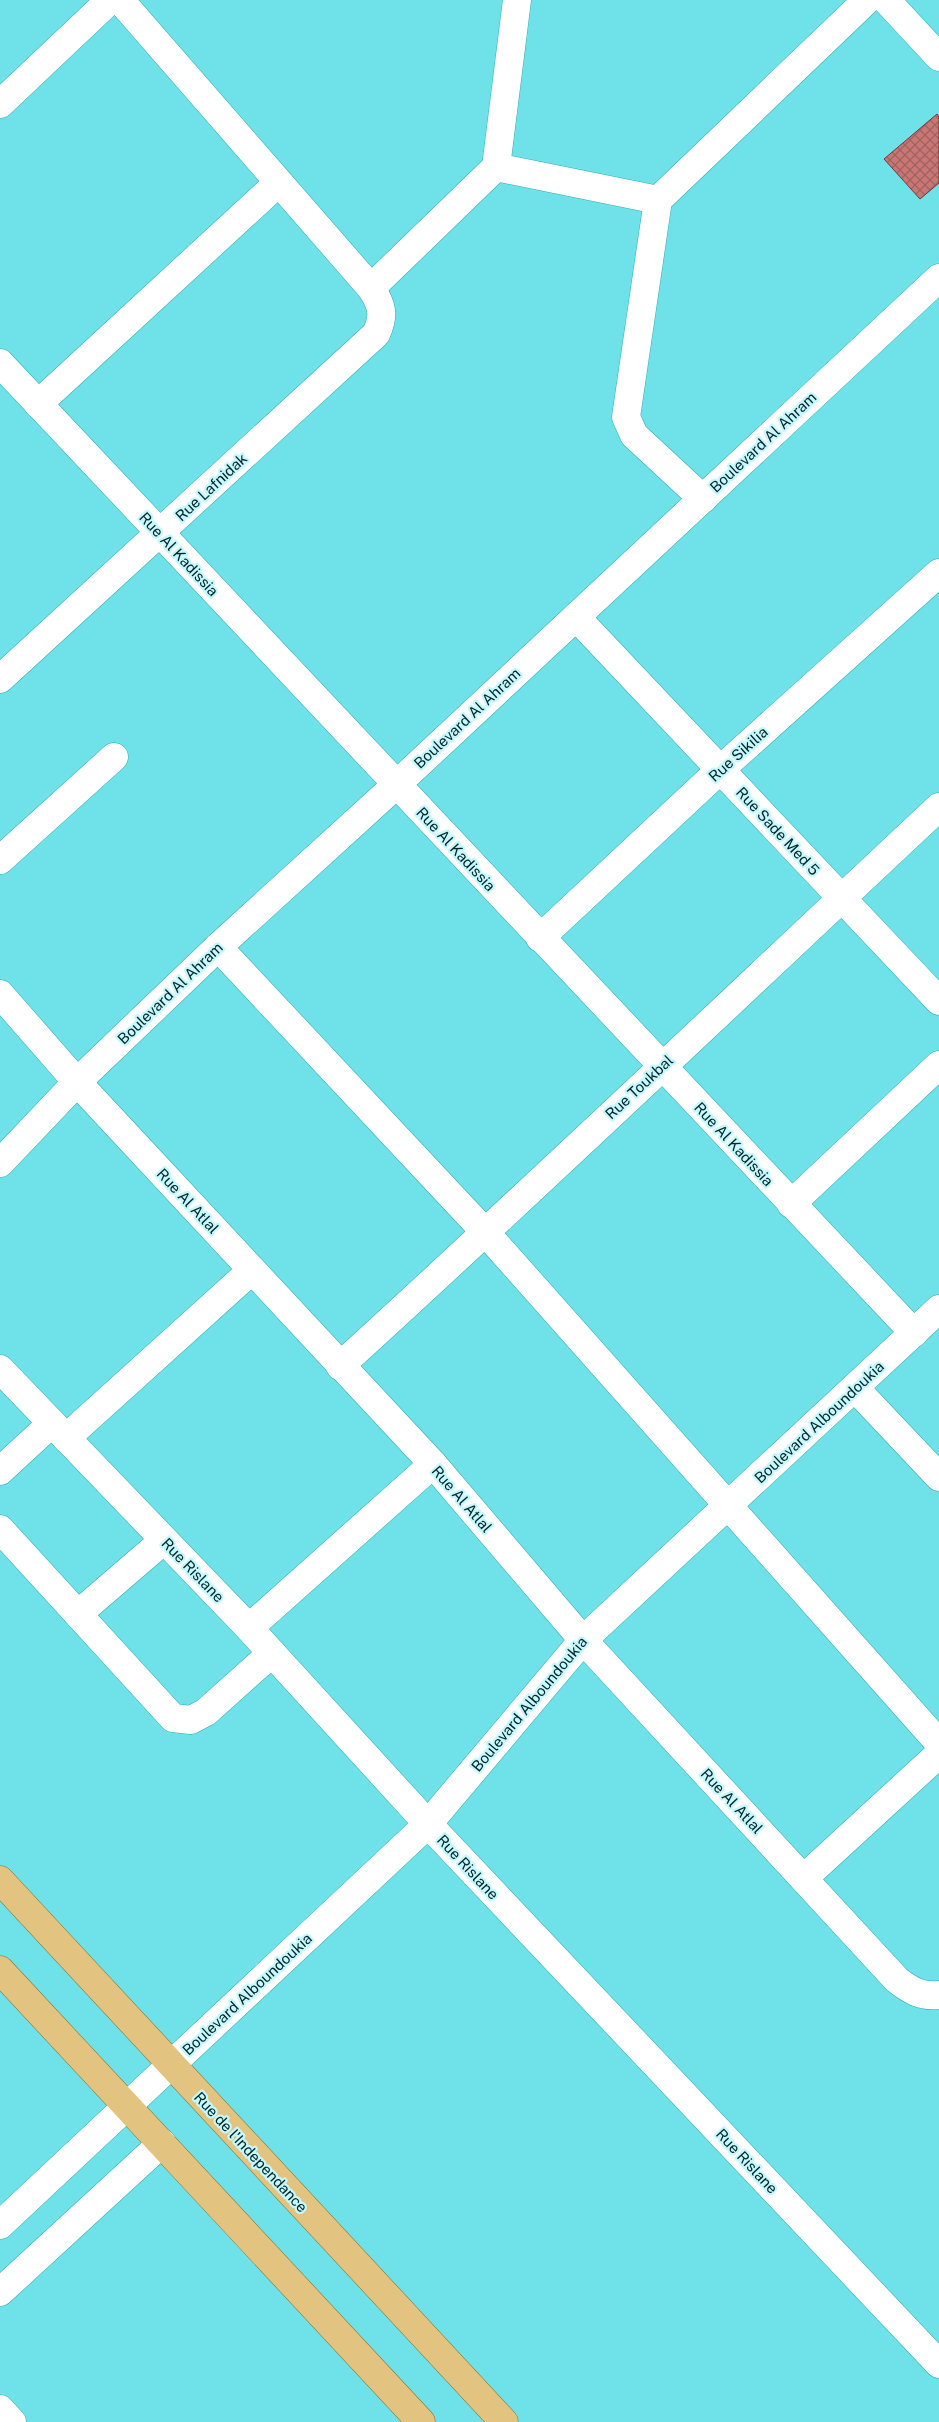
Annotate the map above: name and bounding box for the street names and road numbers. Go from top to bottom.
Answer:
street label: Boulevard Al Ahram [706,388,820,496]
street label: Rue Lafnidak [172,450,250,524]
street label: Rue Al Kadissia [136,509,222,599]
street label: Boulevard Al Ahram [410,664,524,772]
street label: Rue Sikilia [705,723,771,785]
street label: Rue Sade Med 5 [733,784,823,878]
street label: Rue Al Kadissia [413,804,499,894]
street label: Boulevard Al Ahram [114,939,226,1047]
street label: Rue Toukbal [602,1051,676,1123]
street label: Rue Al Kadissia [691,1099,777,1189]
street label: Rue Al Atlal [154,1165,222,1237]
street label: Boulevard Alboundoukia [751,1358,887,1486]
street label: Rue Al Atlal [428,1462,496,1536]
street label: Rue Rislane [158,1535,228,1605]
street label: Boulevard Alboundoukia [468,1633,590,1775]
street label: Rue Al Atlal [698,1765,766,1837]
street label: Rue Rislane [434,1831,502,1903]
street label: Boulevard Alboundoukia [179,1930,315,2058]
street label: Rue de l'Independance [191,2088,311,2216]
street label: Rue Rislane [713,2125,781,2197]

